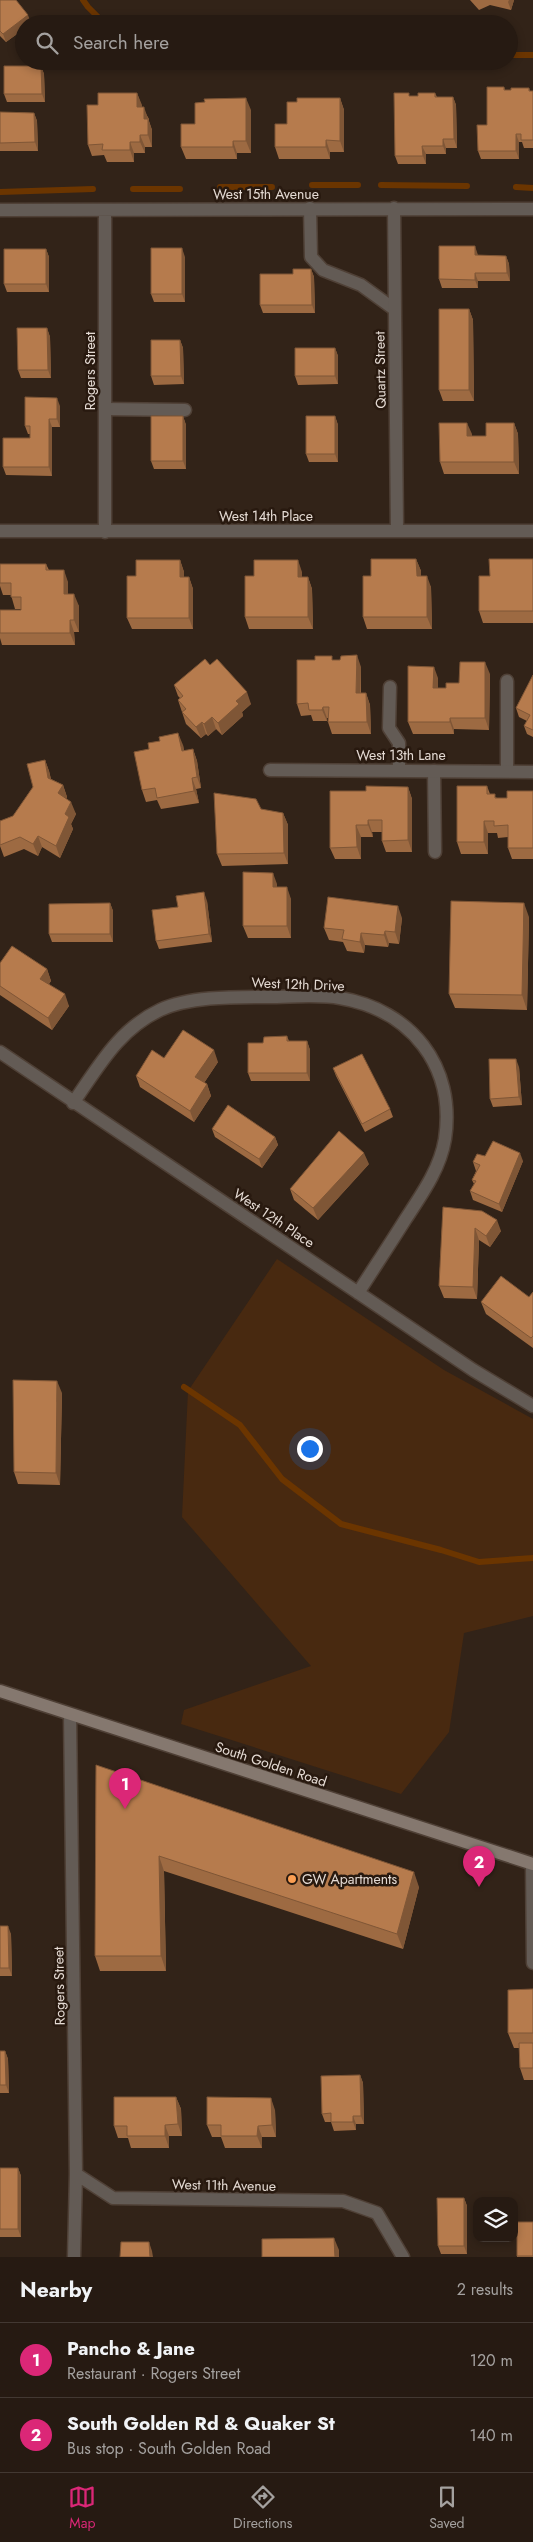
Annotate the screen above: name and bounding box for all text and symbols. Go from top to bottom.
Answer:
search box [15,15,518,70]
icon: search [33,29,61,57]
text: Search here [73,29,169,56]
street label: West 15th Avenue [213,184,319,204]
street label: Rogers Street [80,331,100,410]
street label: Quartz Street [369,331,391,409]
street label: West 14th Place [219,506,313,526]
street label: West 13th Lane [356,745,446,765]
street label: West 12th Drive [251,972,345,996]
street label: West 12th Place [230,1183,318,1253]
your location [297,1436,323,1462]
street label: South Golden Road [213,1737,329,1791]
pin: 1 [109,1768,141,1809]
pin: 2 [463,1846,495,1887]
place label: GW Apartments [302,1869,397,1889]
marker: GW Apartments [286,1873,298,1885]
street label: Rogers Street [48,1946,70,2026]
street label: West 11th Avenue [172,2174,276,2196]
map controls [473,2197,518,2242]
button: layers [473,2197,518,2242]
text: Nearby [20,2275,92,2305]
text: 2 results [457,2278,513,2301]
text: Pancho & Jane [67,2335,195,2362]
text: 1 [32,2349,40,2372]
text: 120 m [470,2349,513,2372]
text: Restaurant · Rogers Street [67,2362,240,2385]
text: South Golden Rd & Quaker St [67,2410,335,2437]
text: 2 [31,2424,41,2447]
text: 140 m [470,2424,513,2447]
text: Bus stop · South Golden Road [67,2437,271,2460]
tab: Map [68,2483,96,2533]
tab: Directions [233,2483,292,2533]
tab: Saved [429,2483,465,2533]

